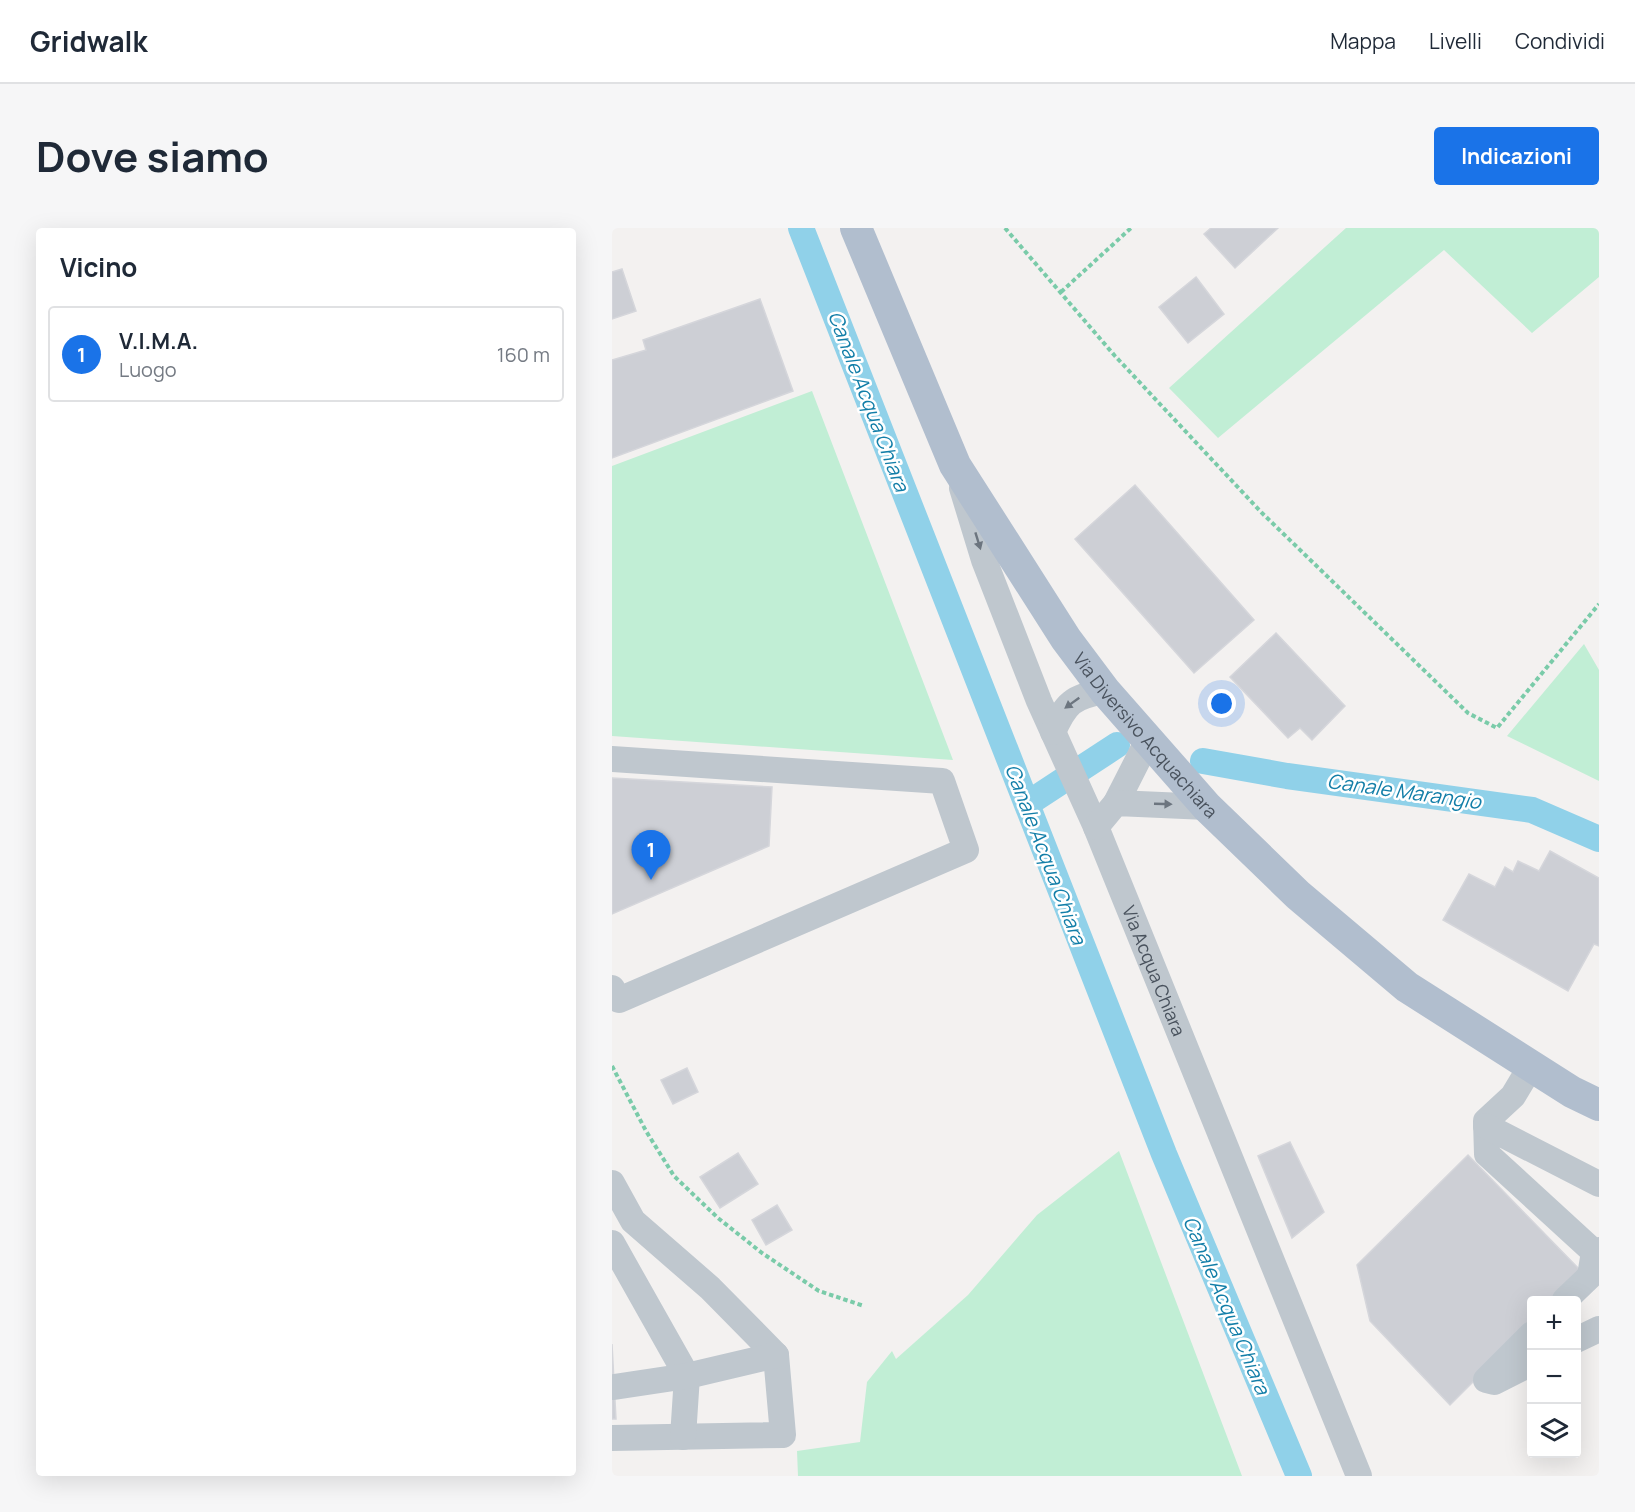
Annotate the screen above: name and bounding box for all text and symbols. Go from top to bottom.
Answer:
text: Gridwalk [30,22,147,60]
text: Mappa [1330,27,1396,55]
text: Livelli [1429,27,1482,55]
text: Condividi [1515,27,1605,55]
text: Dove siamo [36,127,269,185]
button: Indicazioni [1434,127,1599,185]
text: Vicino [60,249,137,285]
water label: Canale Acqua Chiara [822,307,916,496]
text: V.I.M.A. [119,326,198,356]
text: 1 [77,341,86,368]
text: 160 m [497,341,550,368]
text: Luogo [119,356,177,383]
one-way arrow [974,532,983,550]
street label: Via Diversivo Acquachiara [1068,647,1223,823]
your location [1207,689,1236,718]
one-way arrow [1064,697,1080,709]
water label: Canale Acqua Chiara [999,760,1093,949]
water label: Canale Marangio [1325,767,1484,815]
one-way arrow [1154,800,1173,809]
pin: 1 [632,830,670,880]
street label: Via Acqua Chiara [1117,902,1191,1039]
water label: Canale Acqua Chiara [1177,1212,1277,1399]
map controls [1527,1296,1581,1458]
button: + [1527,1296,1581,1350]
button: − [1527,1350,1581,1404]
button: layers [1527,1404,1581,1458]

